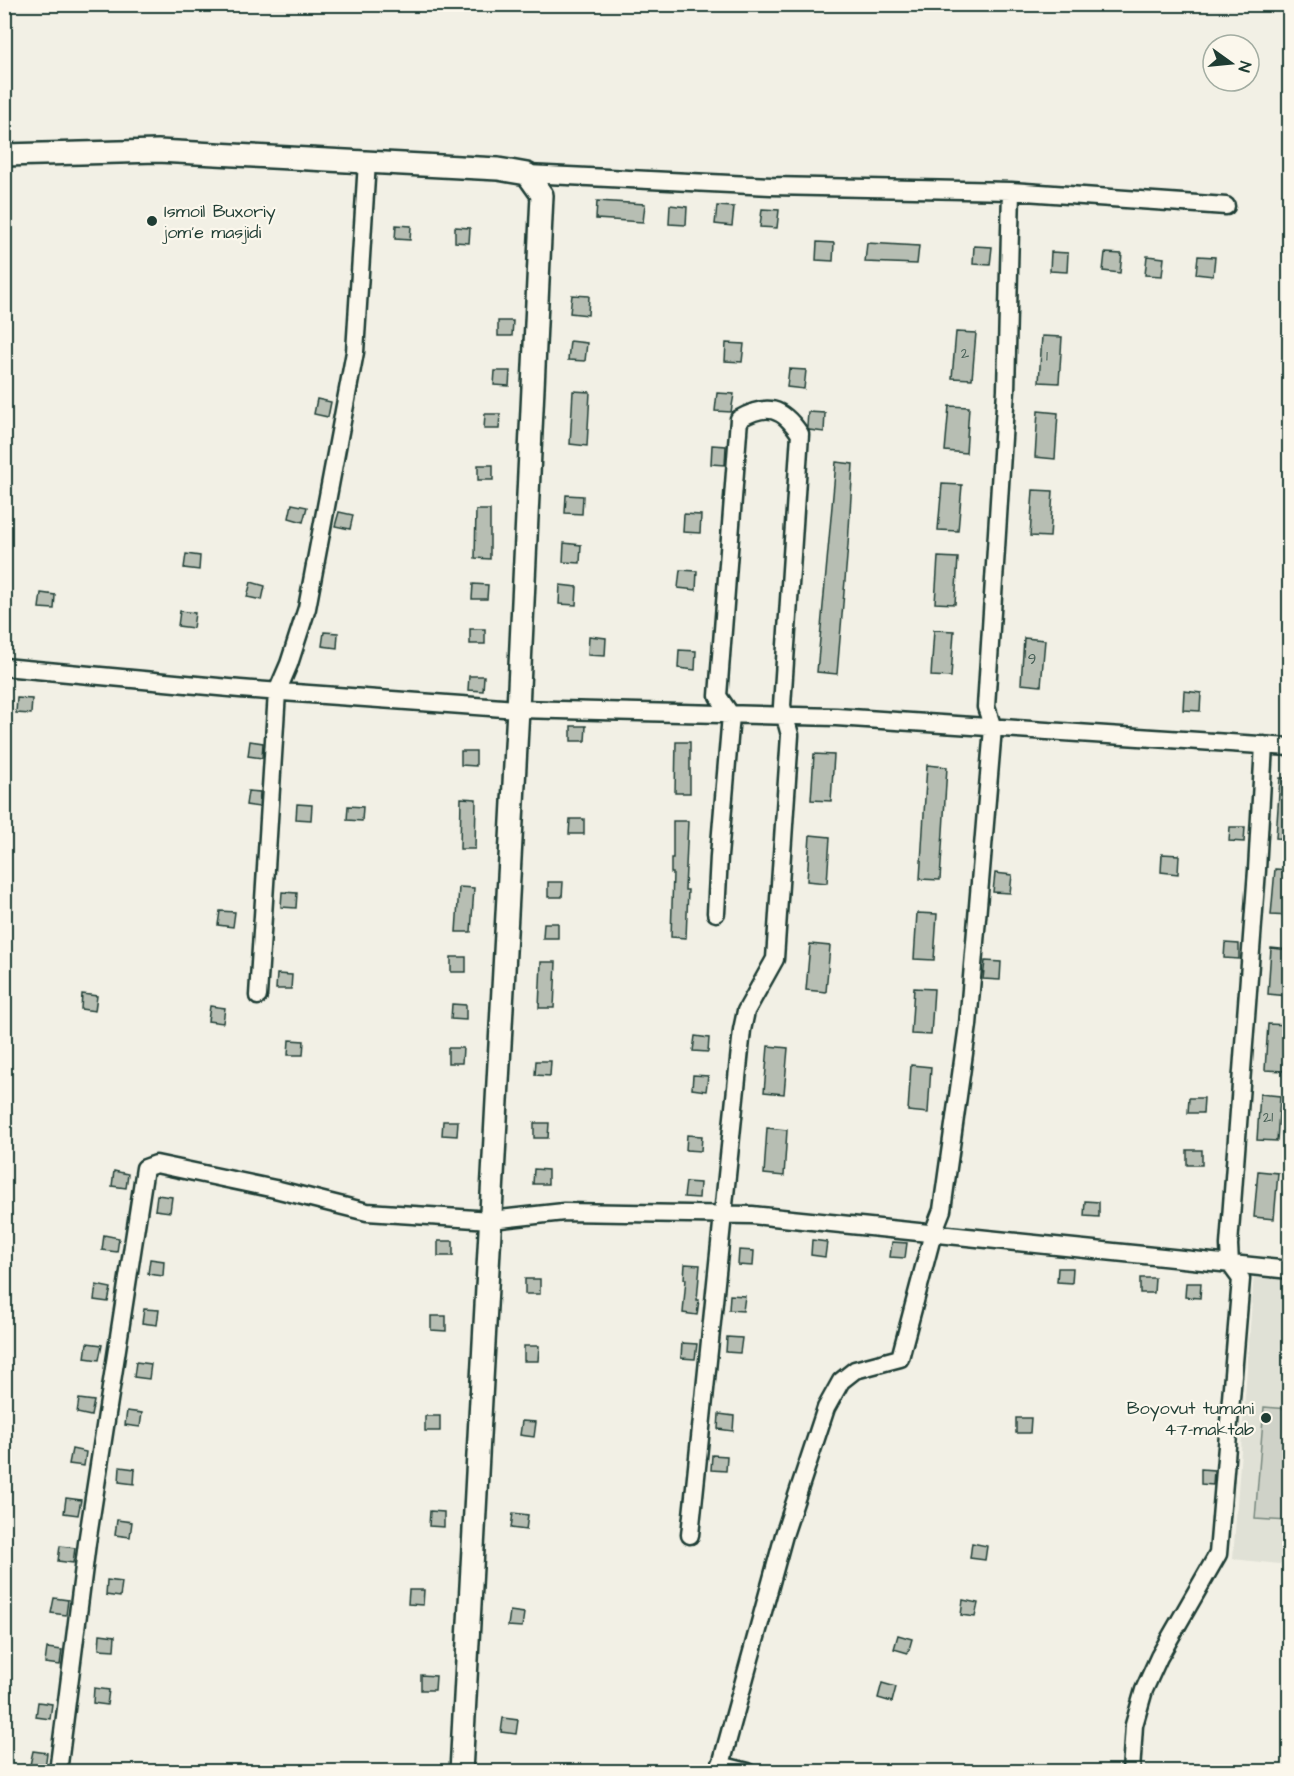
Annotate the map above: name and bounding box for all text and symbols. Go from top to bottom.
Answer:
north arrow [1201,33,1261,93]
text: N [1233,59,1256,74]
place label: Ismoil Buxoriy jom'e masjidi [162,199,276,245]
marker: Ismoil Buxoriy jom'e masjidi [145,214,159,228]
house number: 2 [961,343,970,364]
house number: 1 [1046,346,1048,367]
house number: 9 [1028,649,1036,670]
house number: 21 [1263,1107,1273,1128]
place label: Boyovut tumani 47-maktab [1127,1396,1254,1442]
marker: Boyovut tumani 47-maktab [1259,1411,1273,1425]

